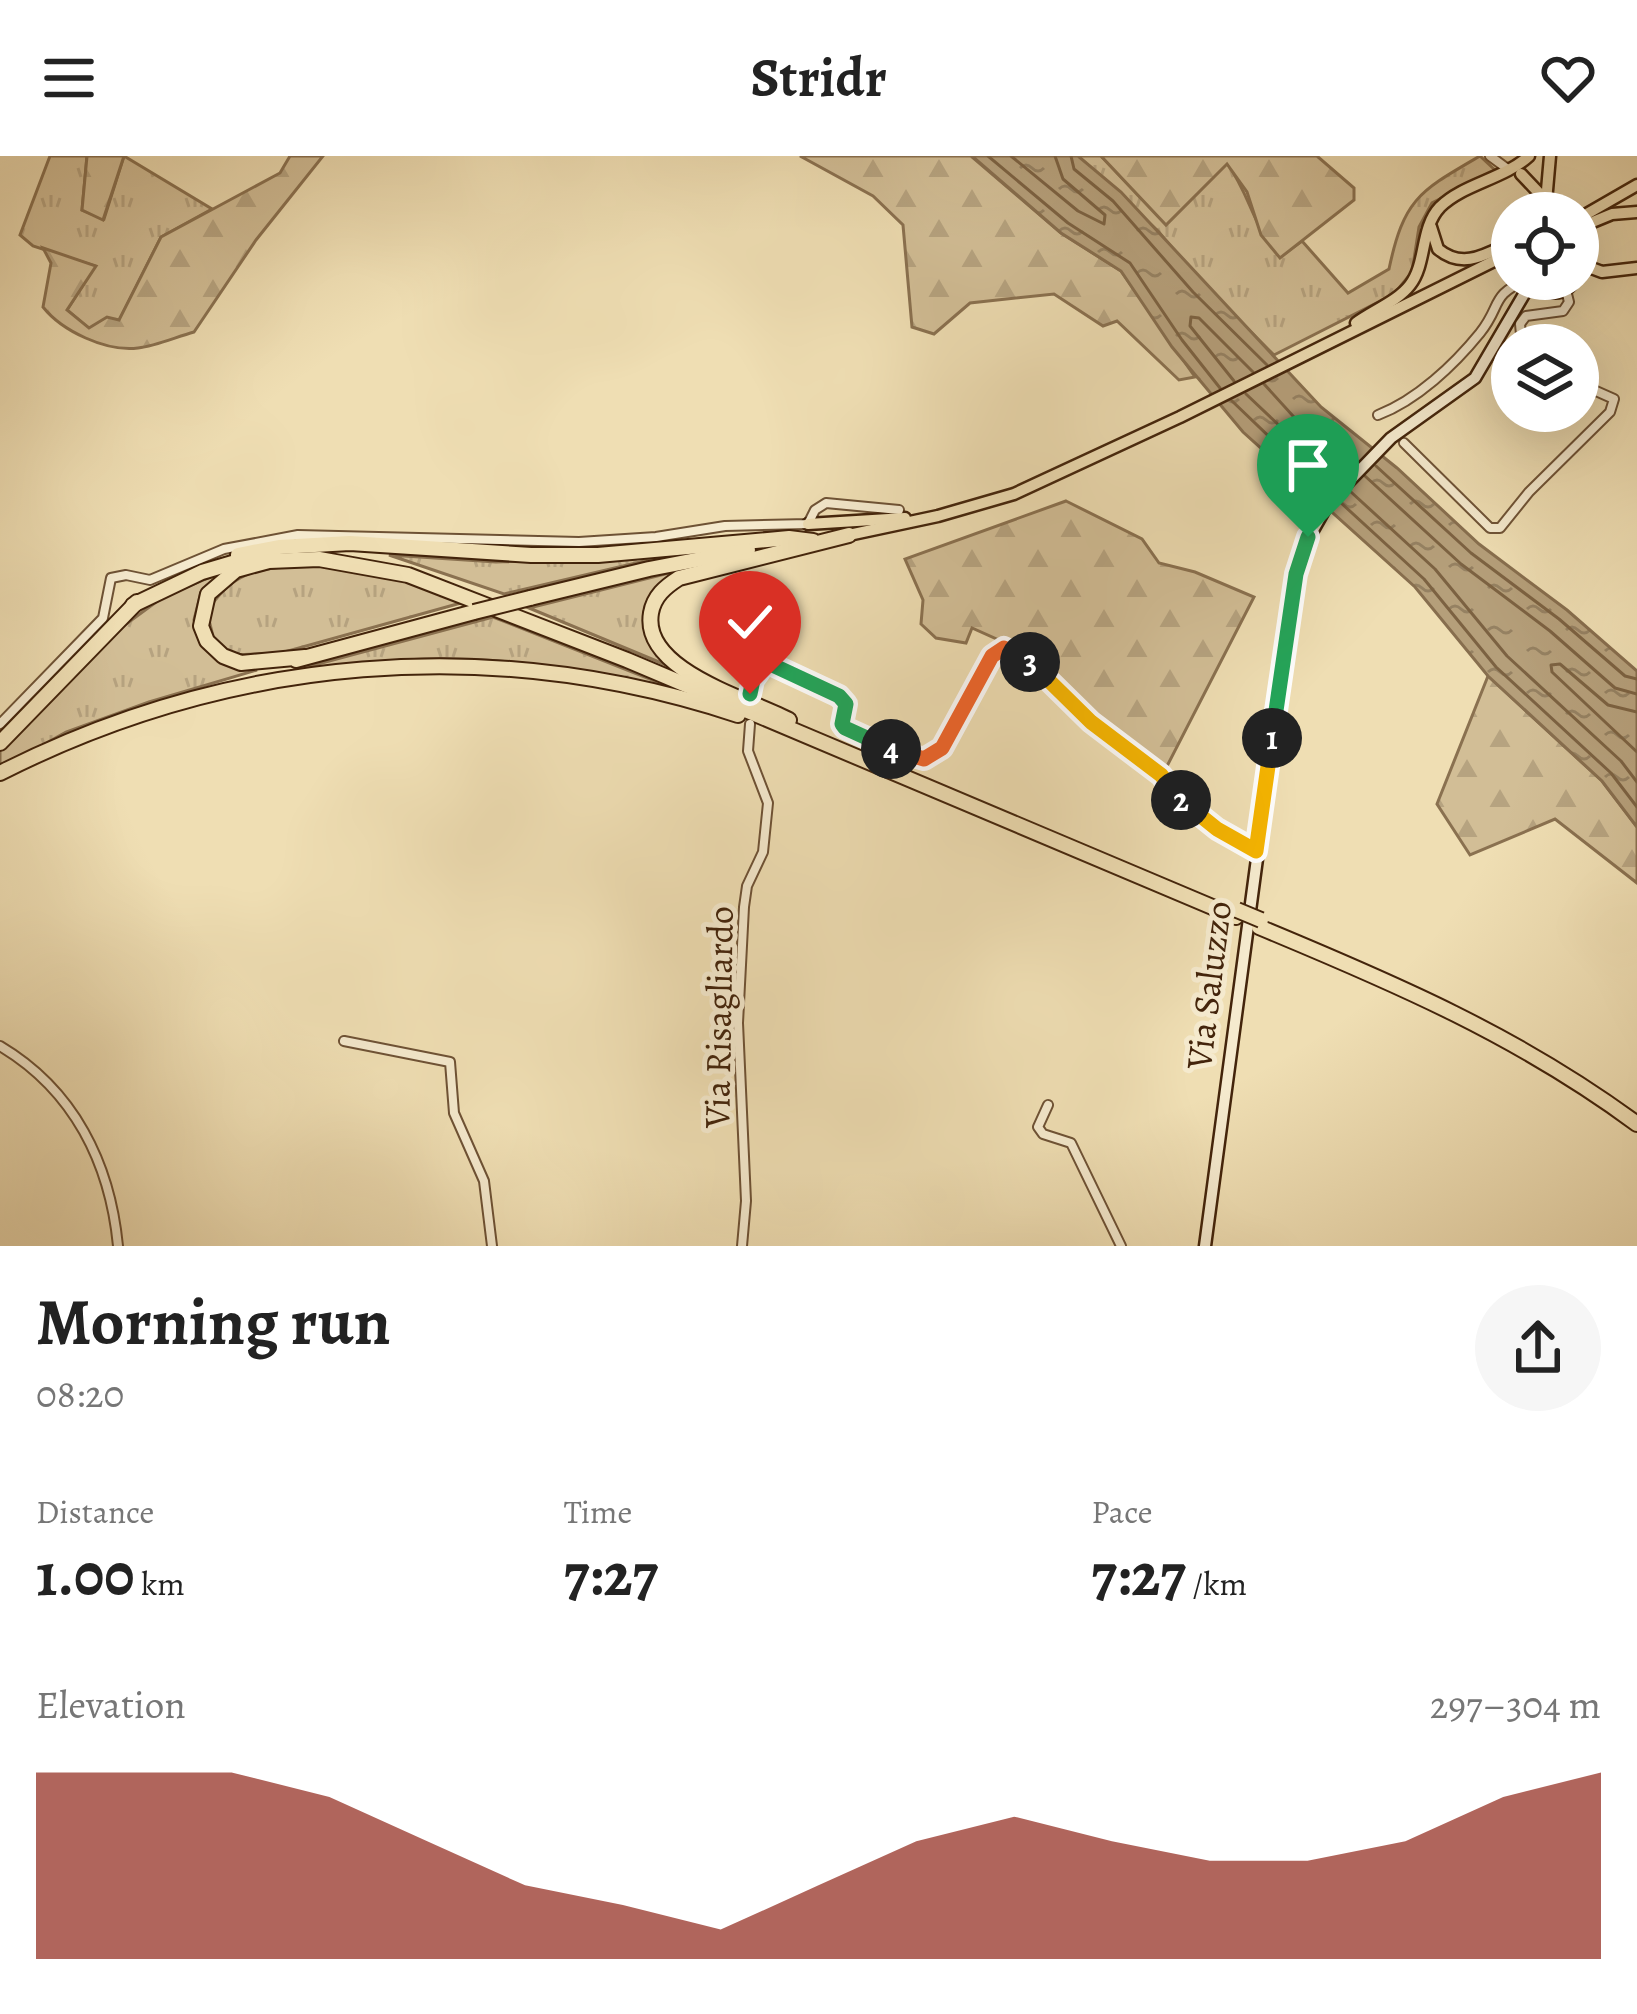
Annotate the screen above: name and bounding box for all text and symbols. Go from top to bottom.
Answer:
text: Stridr [750,41,887,115]
icon: menu [36,45,102,111]
icon: heart [1535,45,1601,111]
map controls [1491,192,1599,432]
button: locate [1491,192,1599,300]
button: layers [1491,324,1599,432]
pin [1257,414,1359,537]
icon: arrive [1275,432,1341,498]
pin [699,571,801,694]
icon: check [717,589,783,655]
pin: 3 [1000,632,1060,692]
text: 3 [1023,639,1037,684]
pin: 1 [1242,708,1302,768]
text: 1 [1266,715,1278,760]
pin: 4 [861,719,921,779]
text: 4 [883,726,899,771]
pin: 2 [1151,770,1211,830]
text: 2 [1173,777,1189,822]
street label: Via Saluzzo [1174,898,1243,1073]
street label: Via Risagliardo [692,906,745,1129]
text: Morning run [36,1277,391,1367]
button: share [1475,1285,1601,1411]
text: 08:20 [36,1367,124,1420]
text: Distance [36,1489,154,1534]
text: Time [564,1489,632,1534]
text: Pace [1091,1489,1153,1534]
text: 1.00 [36,1534,134,1616]
text: 7:27 [564,1534,658,1616]
text: 7:27 [1091,1534,1186,1616]
text: km [134,1561,185,1606]
text: /km [1186,1561,1247,1606]
text: Elevation [36,1678,186,1731]
text: 297–304 m [1430,1678,1601,1731]

